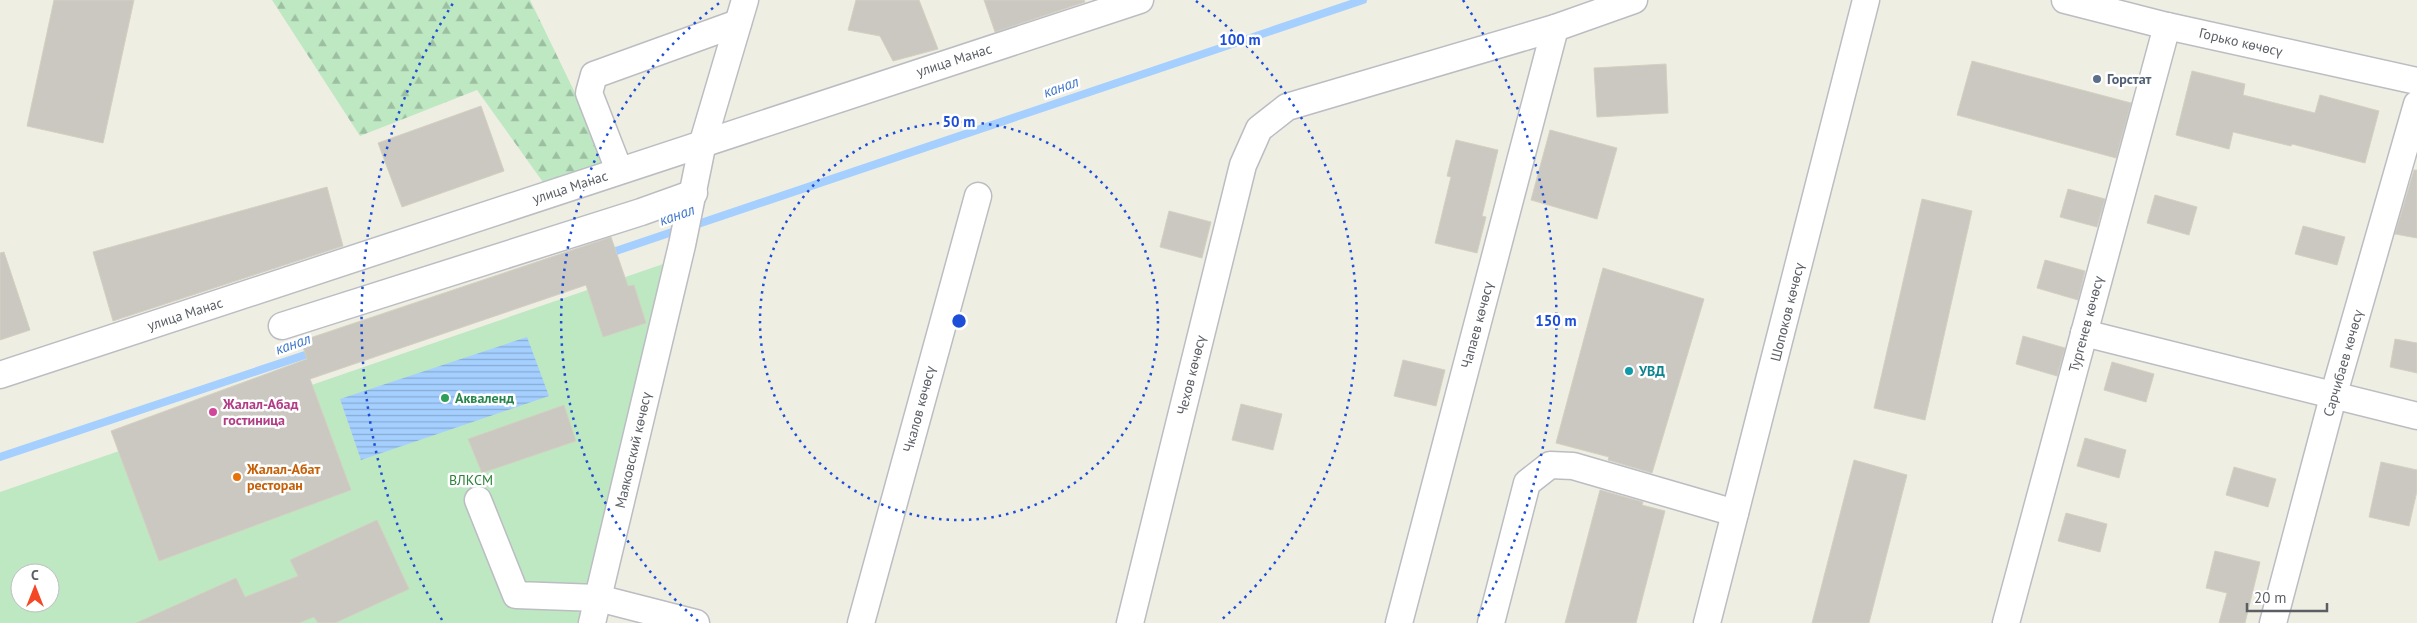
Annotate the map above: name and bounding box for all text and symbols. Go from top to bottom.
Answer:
street label: Горько көчөсү [2197,24,2285,60]
text: 100 m [1219,30,1261,49]
street label: улица Манас [914,39,994,81]
place label: Горстат [2107,70,2152,88]
water label: канал [1041,71,1082,101]
marker: Горстат [2091,73,2103,85]
text: 50 m [943,112,975,131]
street label: улица Манас [530,166,610,208]
water label: канал [657,199,698,229]
street label: Шопоков көчөсү [1766,261,1808,363]
street label: Тургенев көчөсү [2065,274,2108,374]
street label: Чапаев көчөсү [1457,279,1497,370]
street label: улица Манас [145,293,225,335]
street label: Сарчибаев көчөсү [2319,307,2367,419]
text: 150 m [1535,311,1577,330]
centre of rings [950,312,968,330]
water label: канал [273,328,314,358]
street label: Чехов көчөсү [1172,333,1210,417]
place label: УВД [1638,362,1665,380]
street label: Чкалов көчөсү [899,364,939,454]
marker: УВД [1623,365,1635,377]
place label: Акваленд [455,389,514,407]
street label: Маяковский көчөсү [611,390,655,510]
marker: Акваленд [439,392,451,404]
place label: Жалал-Абад гостиница [222,395,298,429]
marker: Жалал-Абад гостиница [207,406,219,418]
place label: Жалал-Абат ресторан [246,460,320,494]
marker: Жалал-Абат ресторан [231,471,243,483]
park label: ВЛКСМ [449,471,493,489]
north arrow [10,563,60,613]
text: С [31,566,39,584]
scale bar [2247,580,2327,612]
text: 20 m [2254,588,2287,607]

